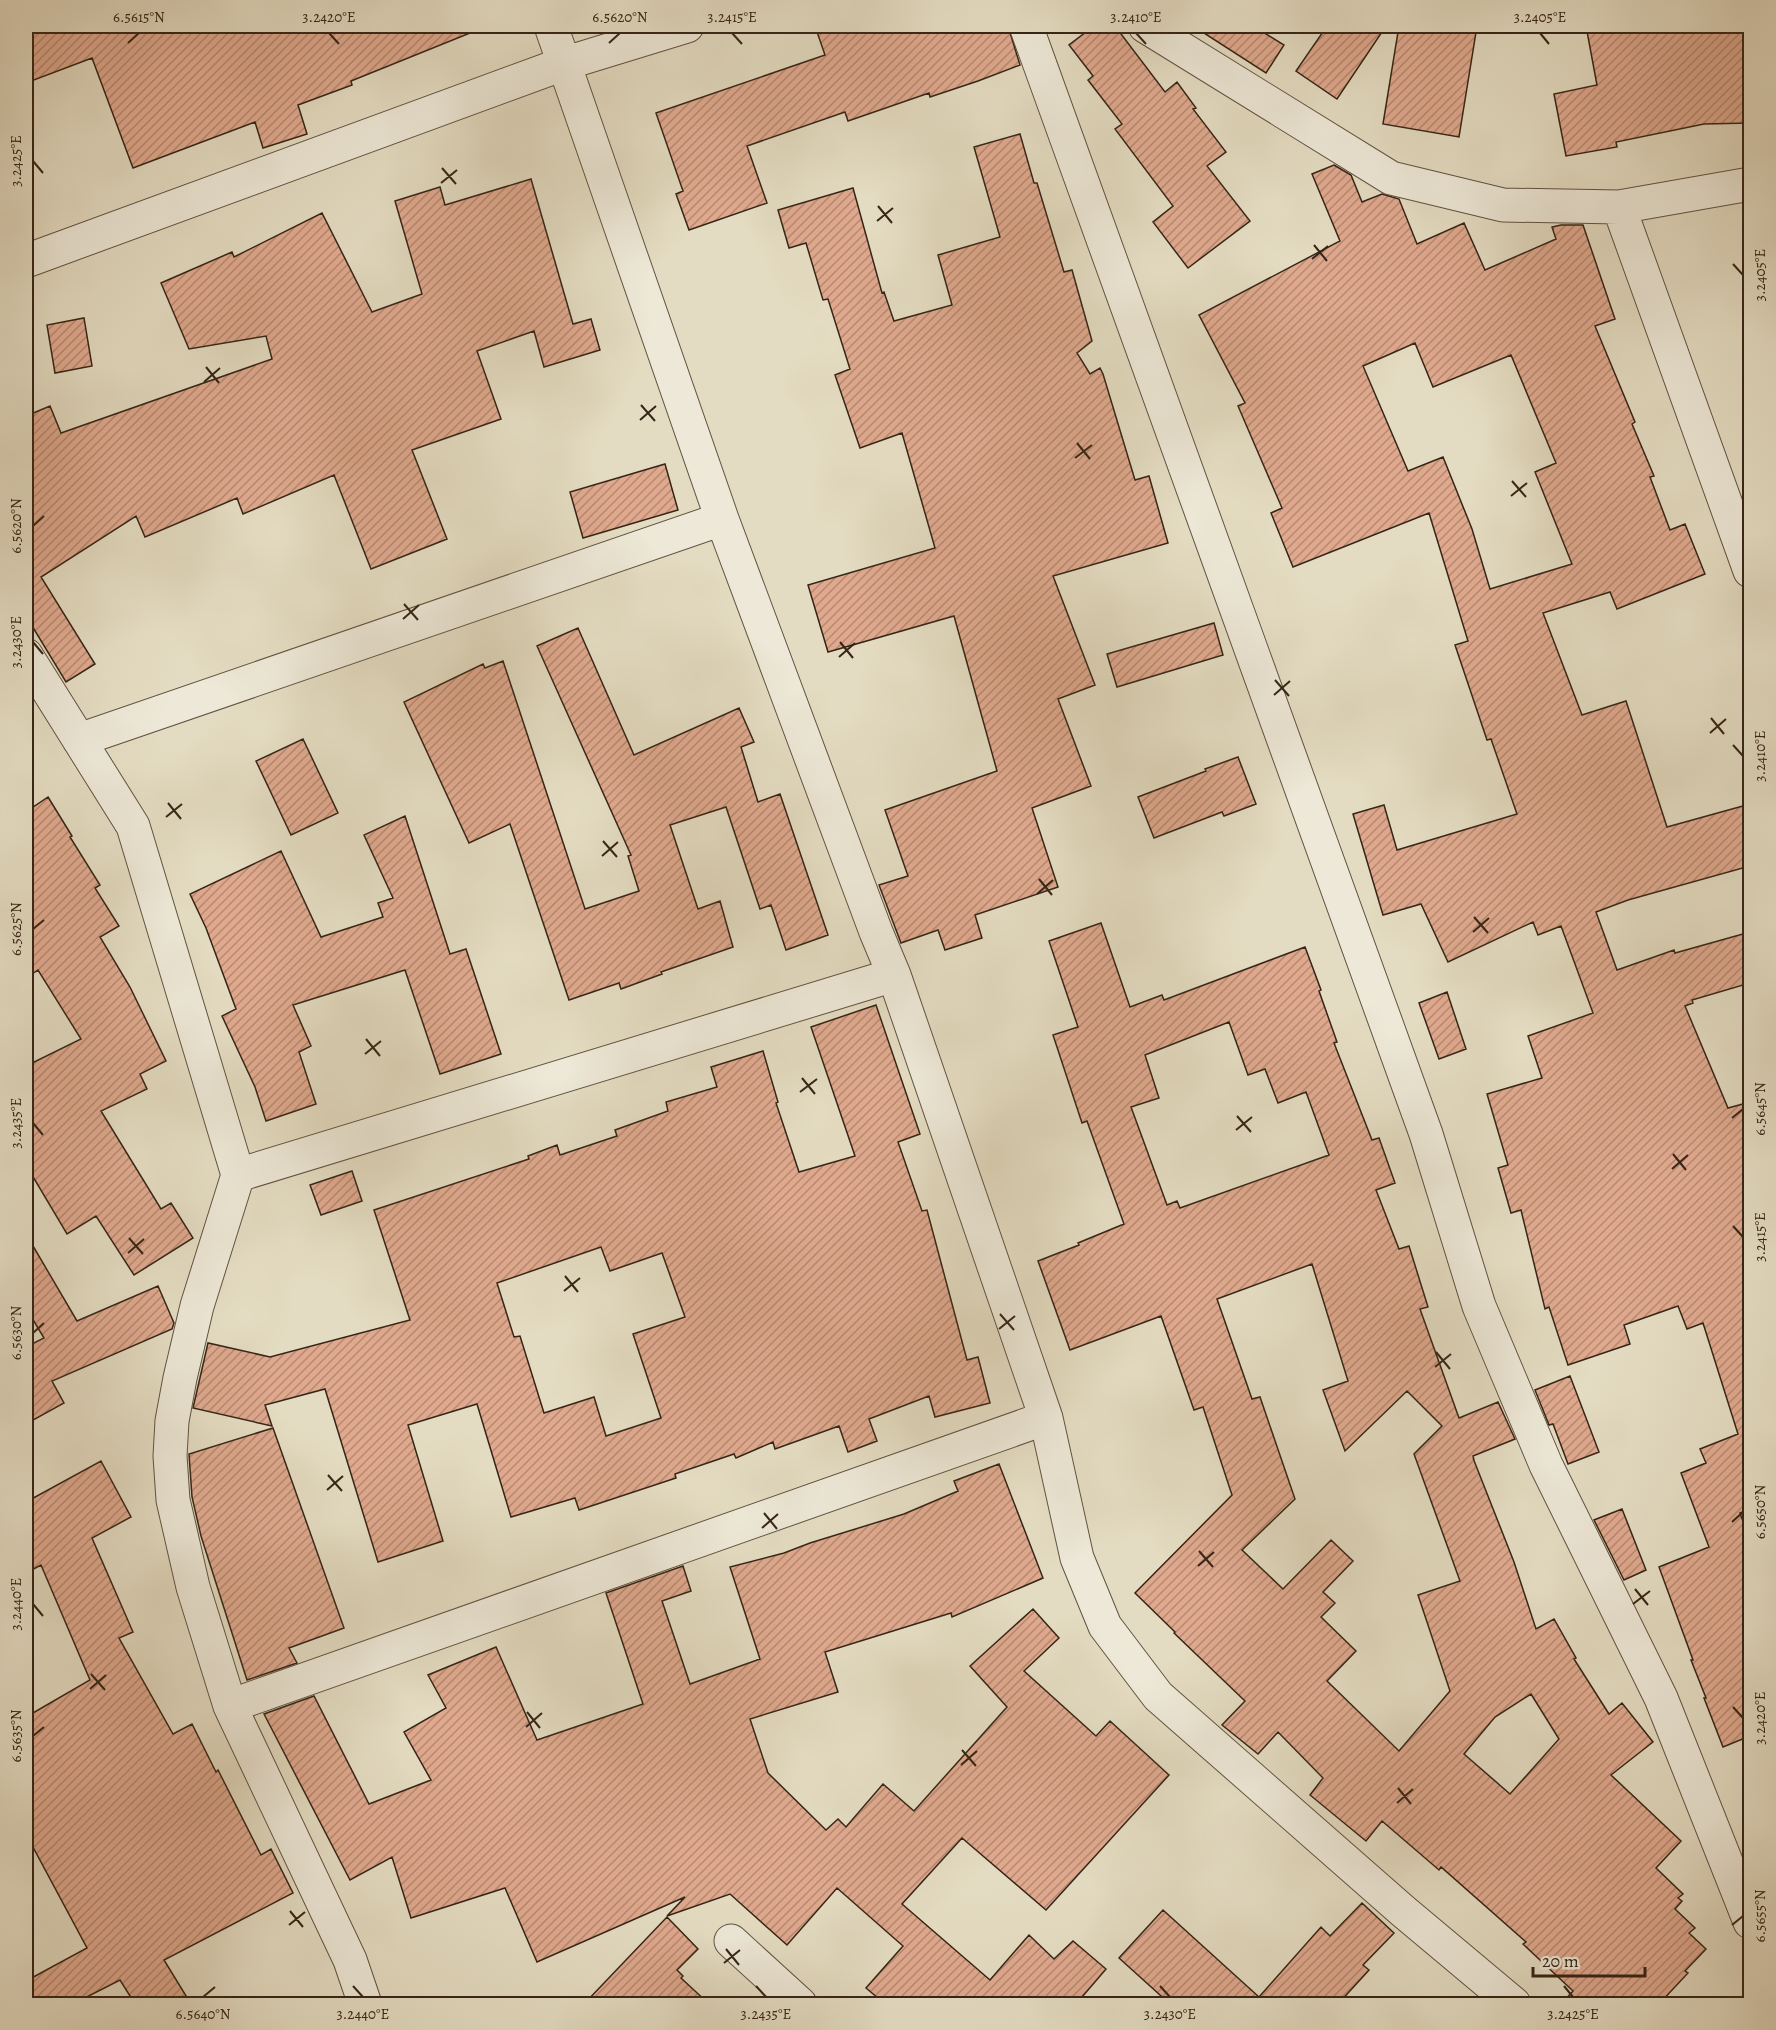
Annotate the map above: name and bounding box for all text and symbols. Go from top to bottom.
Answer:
text: 6.5615°N [113,7,165,27]
text: 3.2420°E [302,7,356,27]
text: 6.5620°N [592,7,648,27]
text: 3.2415°E [707,7,757,27]
text: 3.2410°E [1110,7,1162,27]
text: 3.2405°E [1514,7,1566,27]
text: 3.2425°E [6,135,26,187]
text: 3.2405°E [1750,249,1770,301]
text: 6.5620°N [6,498,26,554]
text: 3.2430°E [6,616,26,668]
text: 3.2410°E [1750,730,1770,782]
text: 6.5625°N [6,902,26,956]
text: 6.5645°N [1750,1082,1770,1136]
text: 3.2435°E [6,1098,26,1148]
text: 3.2415°E [1750,1212,1770,1262]
text: 6.5630°N [6,1306,26,1360]
text: 6.5650°N [1750,1484,1770,1539]
text: 3.2440°E [6,1578,26,1630]
text: 3.2420°E [1750,1691,1770,1745]
text: 6.5635°N [6,1709,26,1762]
text: 6.5655°N [1750,1889,1770,1943]
scale bar [1533,1940,1646,1978]
text: 20 m [1542,1949,1579,1973]
text: 6.5640°N [176,2004,231,2024]
text: 3.2440°E [337,2004,389,2024]
text: 3.2435°E [741,2004,791,2024]
text: 3.2430°E [1144,2004,1196,2024]
text: 3.2425°E [1547,2004,1599,2024]

